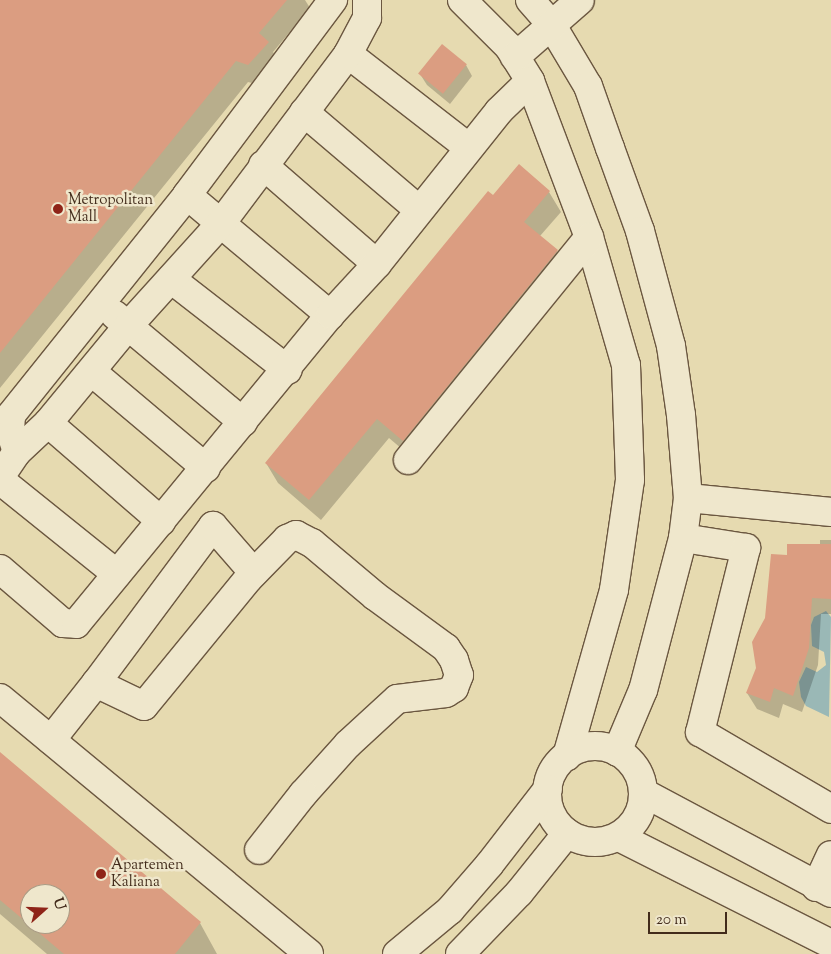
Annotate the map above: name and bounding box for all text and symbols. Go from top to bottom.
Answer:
place label: Metropolitan Mall [68,191,153,226]
marker: Metropolitan Mall [52,203,64,215]
place label: Apartemen Kaliana [111,856,184,891]
marker: Apartemen Kaliana [95,868,107,880]
north arrow [20,884,70,934]
text: U [47,895,70,913]
scale bar [651,902,730,934]
text: 20 m [656,910,687,931]

